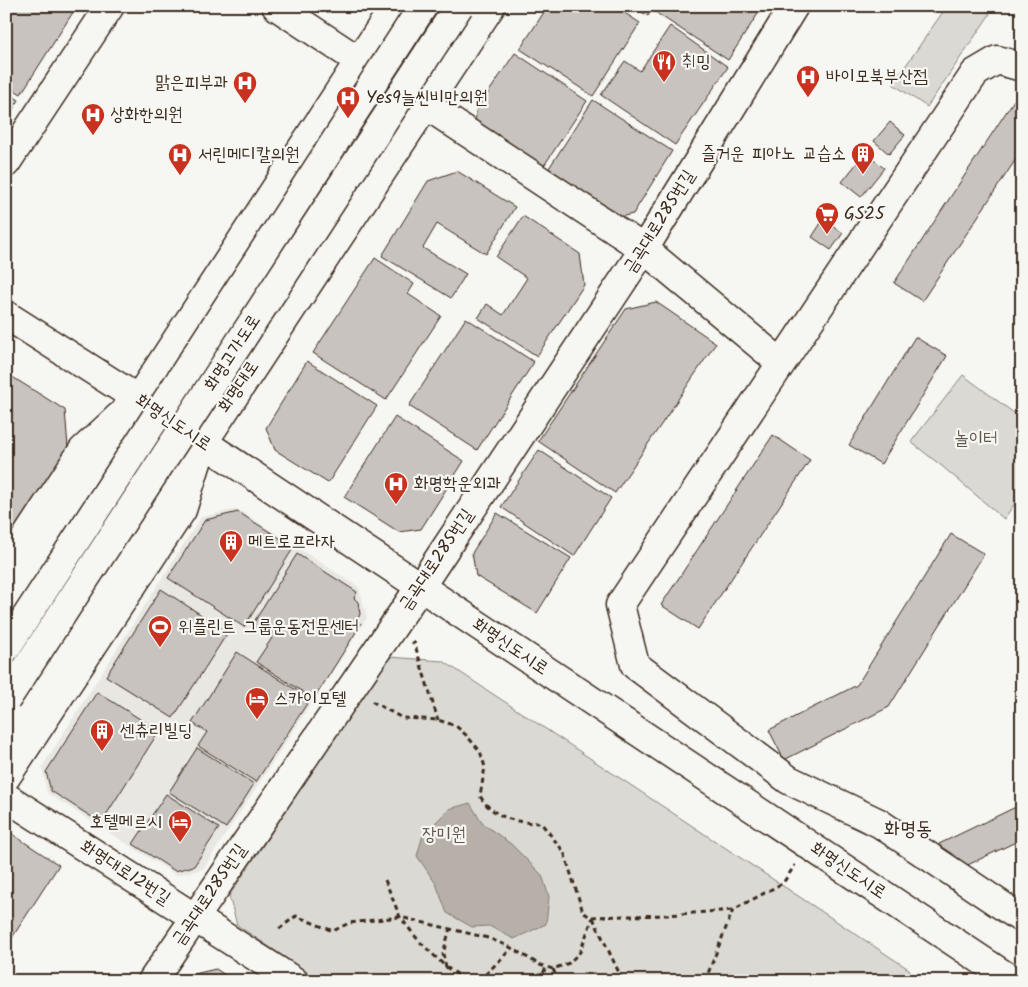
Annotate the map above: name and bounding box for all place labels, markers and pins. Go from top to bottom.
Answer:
place label: 취밍 [682,48,711,77]
restaurant icon: 취밍 [651,49,677,83]
place label: 바이모북부산점 [826,63,928,92]
hospital icon: 바이모북부산점 [795,64,821,98]
place label: 맑은피부과 [156,69,228,98]
hospital icon: 맑은피부과 [232,70,258,104]
place label: Yes9늘씬비만의원 [366,84,488,113]
hospital icon: Yes9늘씬비만의원 [335,85,361,119]
place label: 상화한의원 [110,101,182,130]
hospital icon: 상화한의원 [80,102,106,136]
place label: 즐거운 피아노 교습소 [701,140,846,169]
place label: 서린메디칼의원 [198,141,299,170]
building icon: 즐거운 피아노 교습소 [850,141,876,175]
hospital icon: 서린메디칼의원 [167,142,193,176]
place label: GS25 [844,200,886,229]
supermarket icon: GS25 [814,201,840,235]
place label: 화명학운외과 [414,470,501,499]
hospital icon: 화명학운외과 [383,471,409,505]
place label: 메트로프라자 [248,528,335,557]
building icon: 메트로프라자 [218,529,244,563]
place label: 위플린트 그룹운동전문센터 [178,613,359,642]
sports icon: 위플린트 그룹운동전문센터 [147,614,173,648]
place label: 스카이모텔 [274,685,346,714]
hotel icon: 스카이모텔 [244,686,270,720]
place label: 센츄리빌딩 [120,717,192,746]
building icon: 센츄리빌딩 [89,718,115,752]
place label: 호텔메르시 [90,808,162,837]
hotel icon: 호텔메르시 [167,809,193,843]

